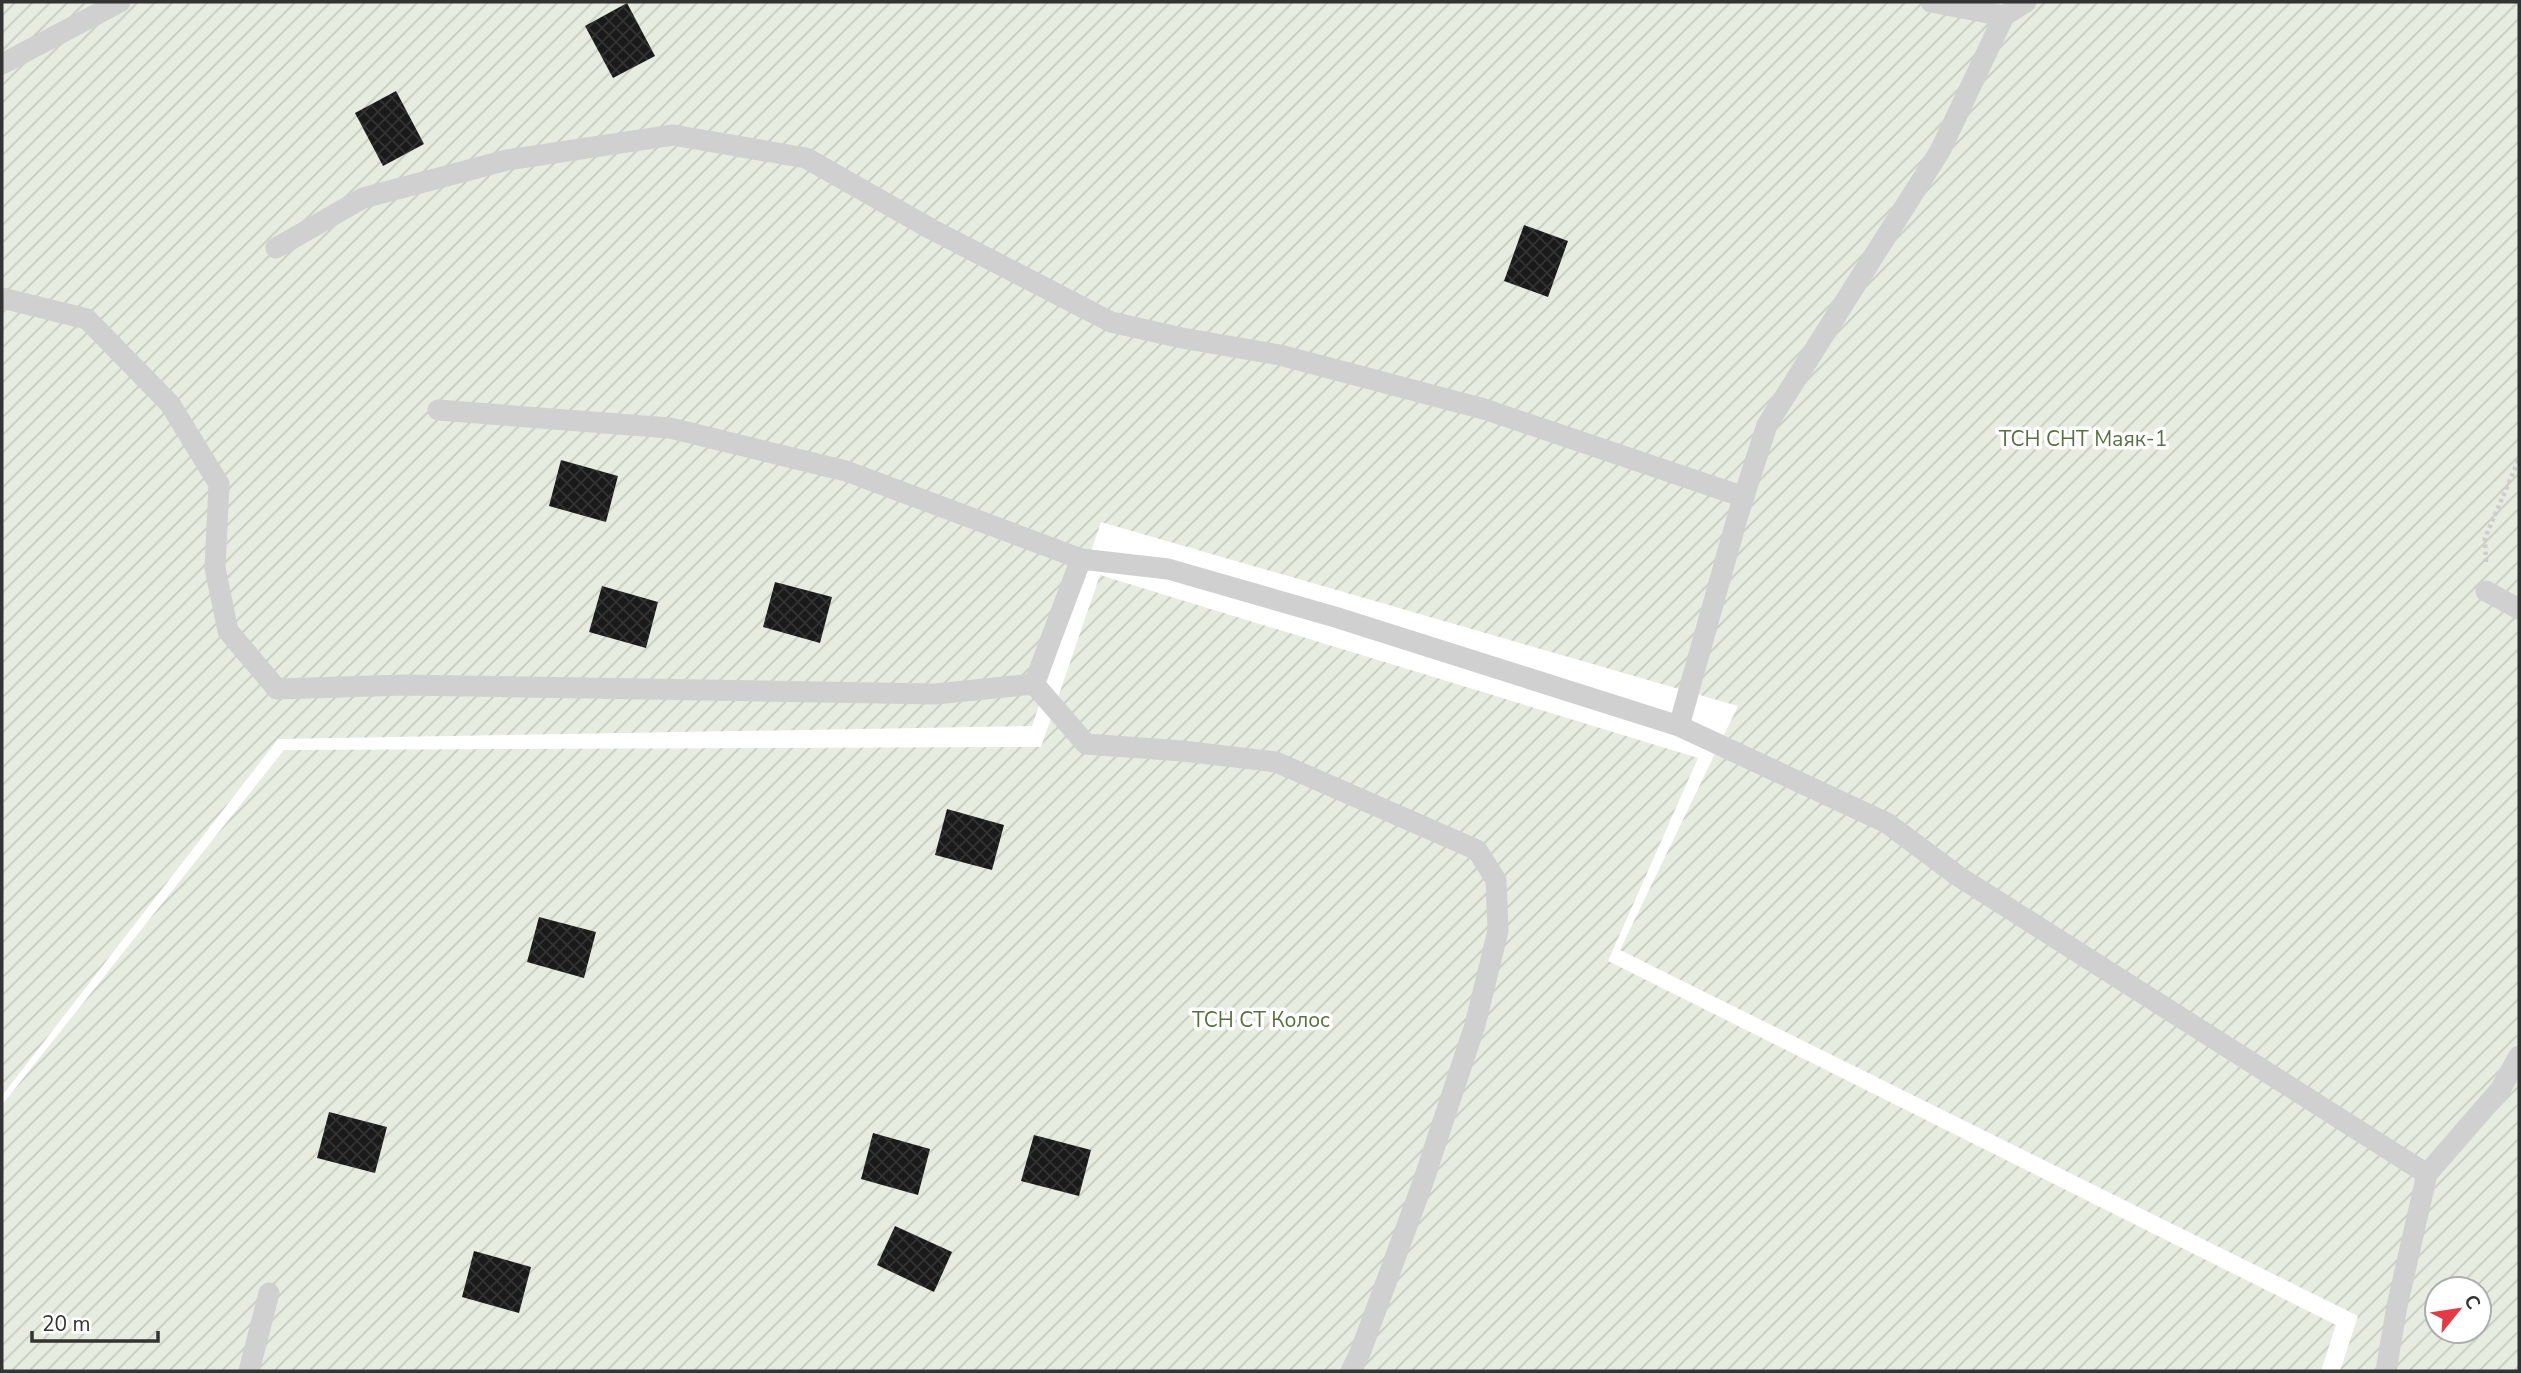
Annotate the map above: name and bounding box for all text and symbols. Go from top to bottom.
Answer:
park label: ТСН СНТ Маяк-1 [1999,425,2167,453]
park label: ТСН СТ Колос [1192,1006,1330,1034]
north arrow [2423,1275,2493,1345]
text: С [2457,1290,2486,1314]
scale bar [32,1300,158,1344]
text: 20 m [42,1310,91,1338]

